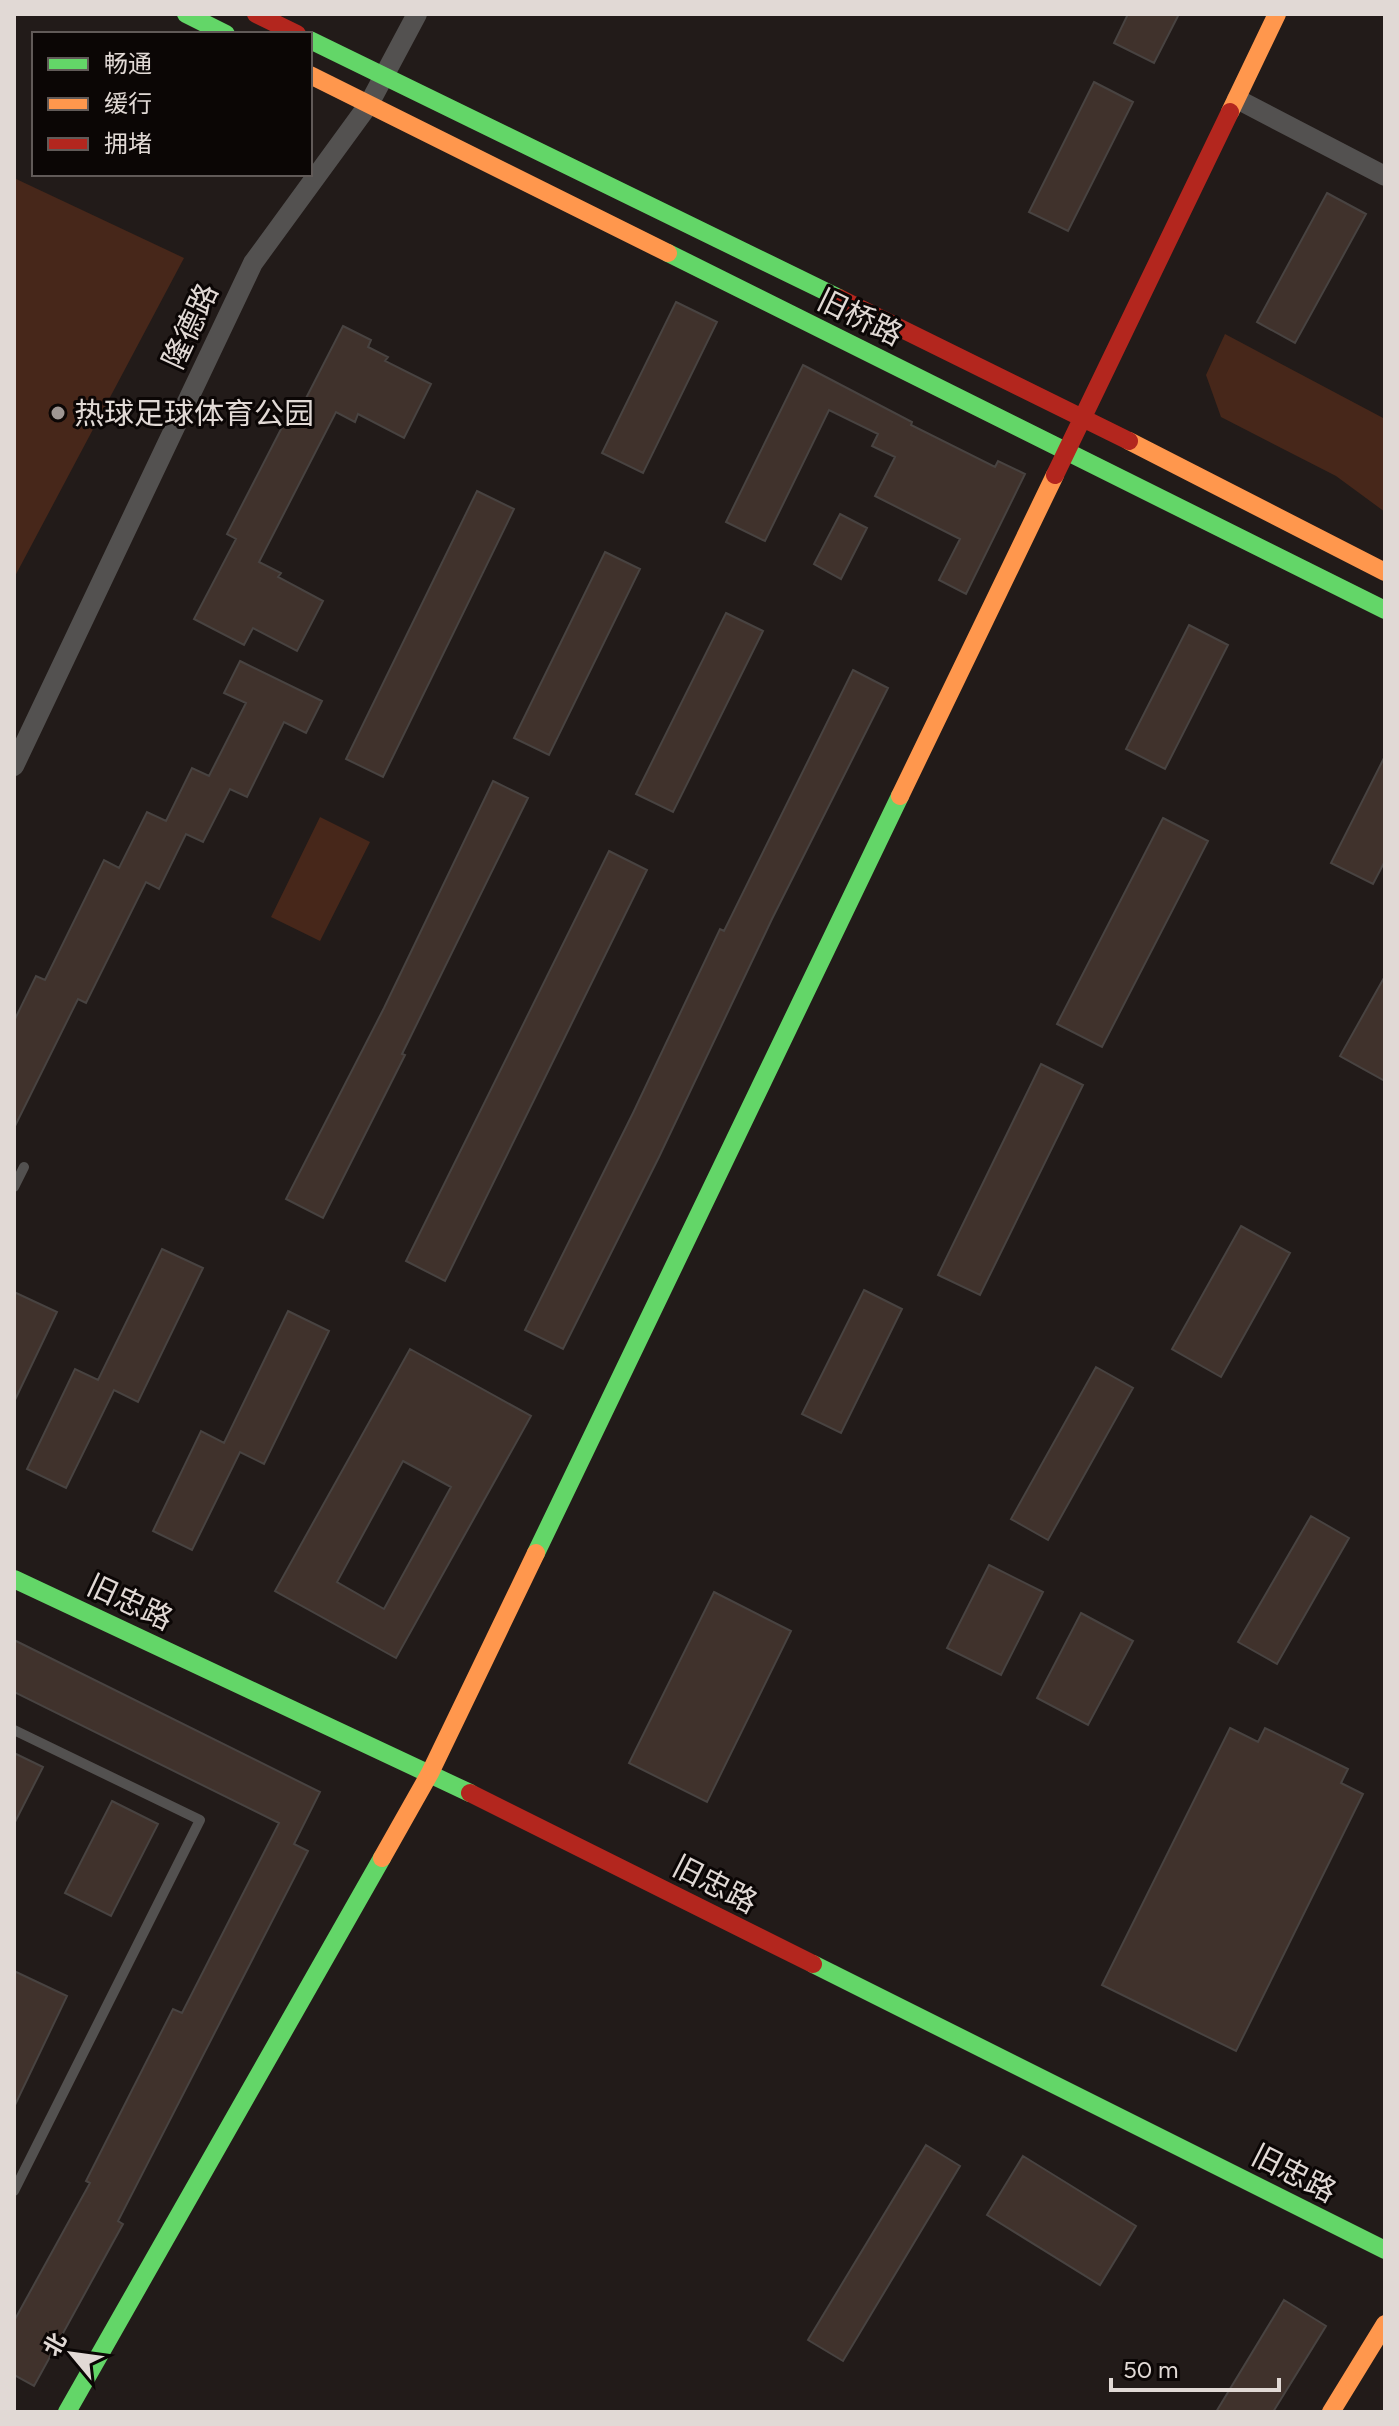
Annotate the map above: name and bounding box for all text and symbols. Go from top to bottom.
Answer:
legend [32,32,312,176]
text: 畅通 [104,49,152,78]
text: 缓行 [104,89,152,118]
text: 拥堵 [104,129,152,158]
street label: 隆德路 [154,277,226,375]
street label: 旧桥路 [811,281,909,353]
place label: 热球足球体育公园 [74,395,314,432]
marker: 热球足球体育公园 [49,404,67,422]
street label: 旧忠路 [81,1566,179,1638]
street label: 旧忠路 [667,1847,763,1921]
street label: 旧忠路 [1246,2136,1342,2210]
north arrow [32,2314,112,2394]
text: 北 [38,2328,72,2361]
scale bar [1111,2342,1279,2392]
text: 50 m [1123,2355,1179,2384]

